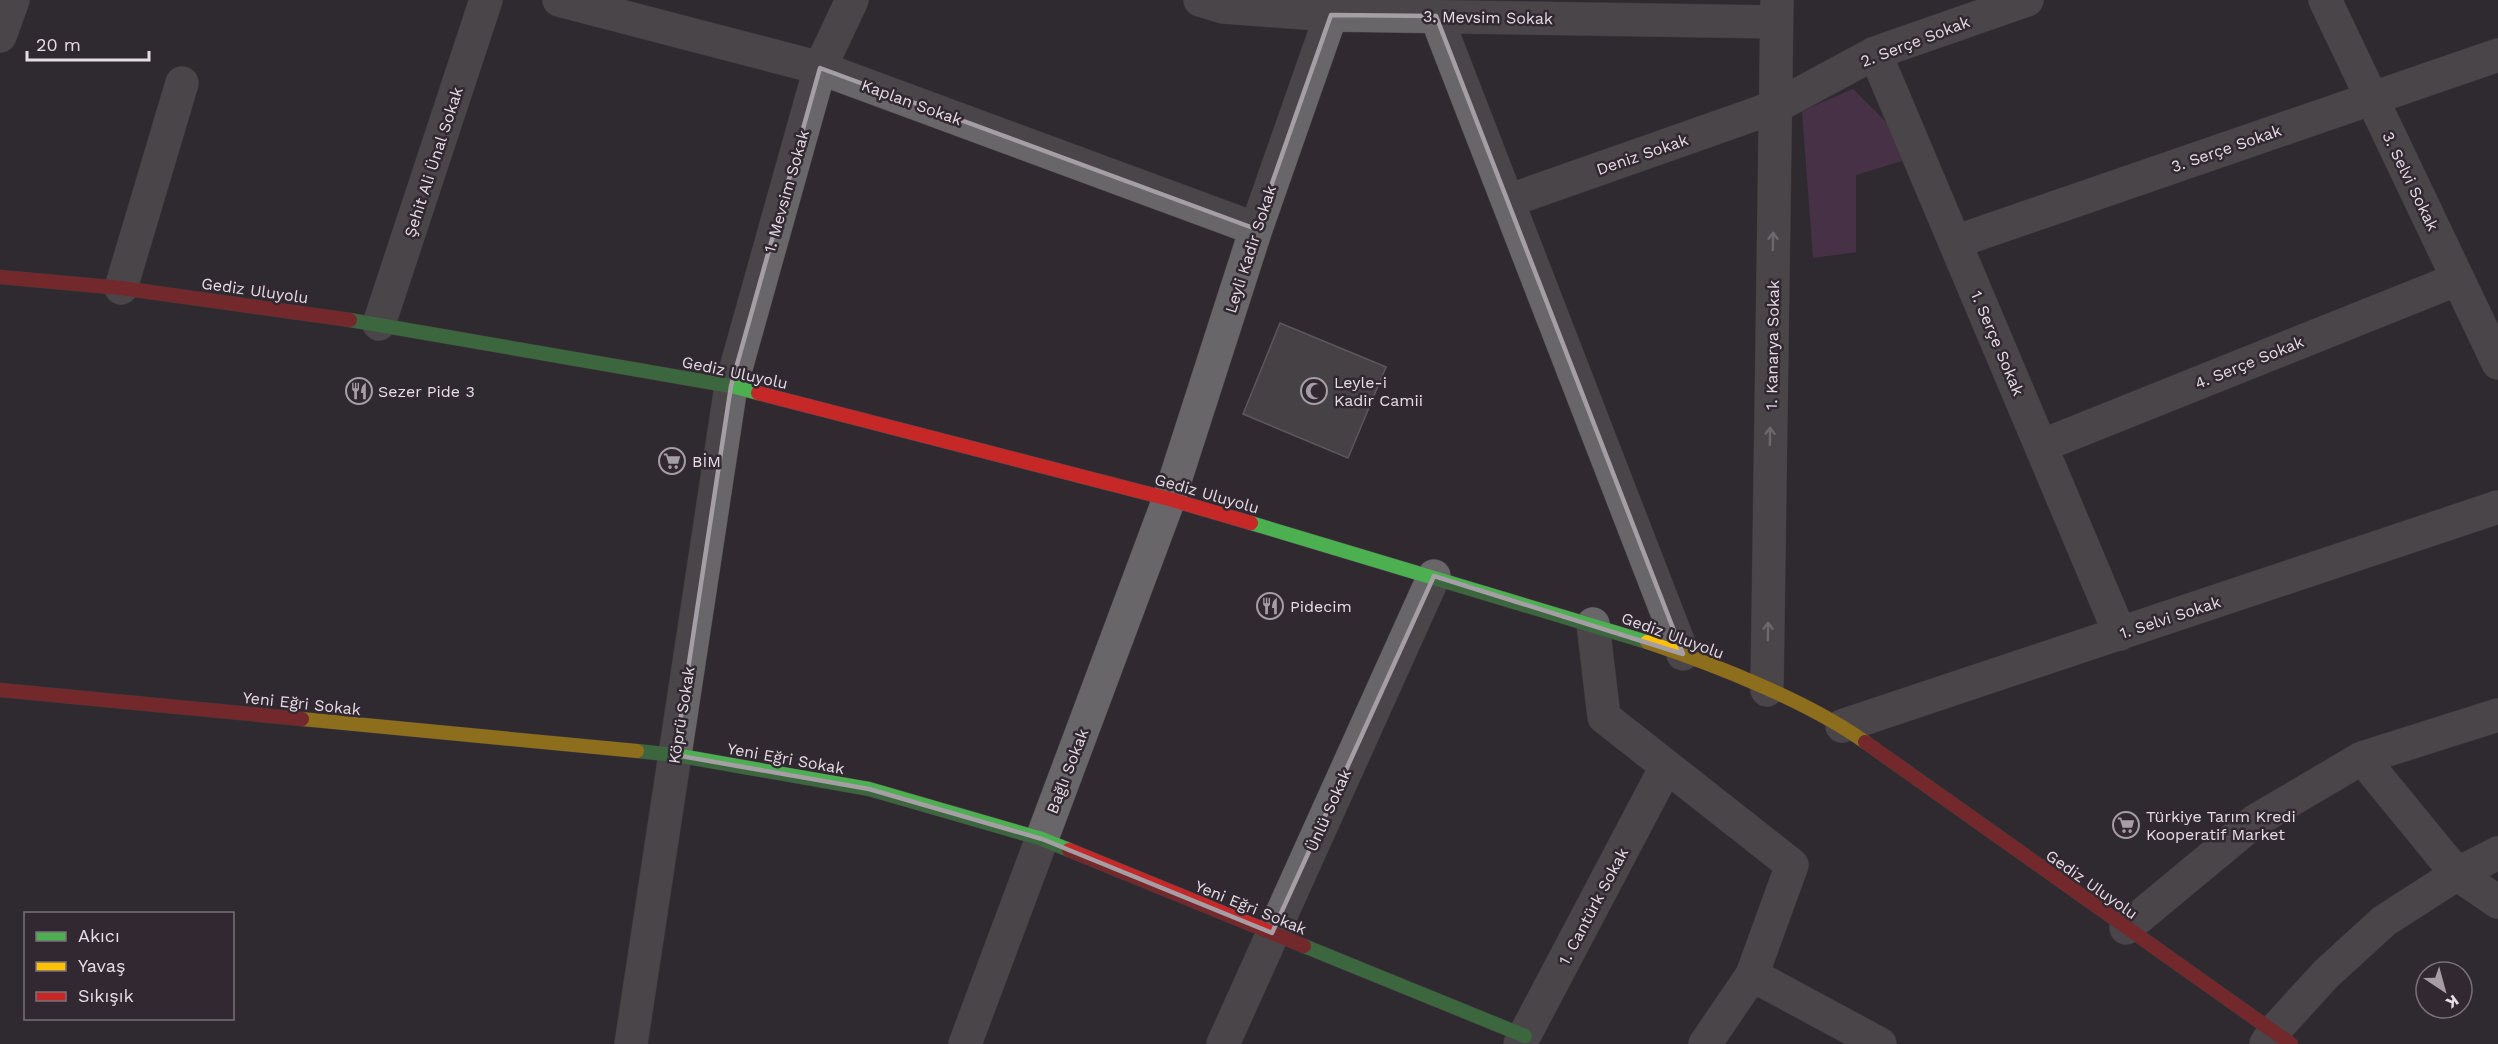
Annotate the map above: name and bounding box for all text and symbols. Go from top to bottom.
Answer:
street label: 3. Mevsim Sokak [1423,7,1553,28]
street label: 2. Serçe Sokak [1858,12,1972,71]
scale bar [27,24,148,62]
text: 20 m [36,34,81,55]
street label: Kaplan Sokak [859,75,965,129]
street label: Şehit Ali Ünal Sokak [400,84,467,240]
street label: 3. Serçe Sokak [2169,121,2284,176]
street label: 1. Mevsim Sokak [760,128,813,255]
street label: 3. Selvi Sokak [2378,128,2443,234]
street label: Deniz Sokak [1594,130,1691,179]
street label: Leyli Kadir Sokak [1221,183,1280,315]
one-way arrow [1767,232,1779,252]
street label: Gediz Uluyolu [200,274,310,307]
street label: 1. Kanarya Sokak [1762,280,1783,410]
street label: 1. Serçe Sokak [1967,288,2028,399]
street label: 4. Serçe Sokak [2192,332,2306,393]
street label: Gediz Uluyolu [680,352,790,393]
place label: Leyle-i Kadir Camii [1334,373,1423,410]
restaurant icon: Sezer Pide 3 [344,376,374,406]
mosque icon: Leyle-i Kadir Camii [1299,376,1329,406]
place label: Sezer Pide 3 [378,382,475,401]
one-way arrow [1765,427,1776,447]
supermarket icon: BİM [657,446,687,476]
place label: BİM [692,452,721,471]
street label: Gediz Uluyolu [1152,470,1261,517]
restaurant icon: Pidecim [1255,591,1285,621]
street label: 1. Selvi Sokak [2117,592,2223,643]
place label: Pidecim [1290,597,1352,616]
street label: Gediz Uluyolu [1619,608,1727,663]
one-way arrow [1762,622,1773,642]
street label: Köprü Sokak [664,665,699,765]
street label: Yeni Eğri Sokak [242,688,362,719]
street label: Bağlı Sokak [1043,726,1092,816]
street label: Yeni Eğri Sokak [726,739,846,778]
street label: Ünlü Sokak [1302,766,1355,854]
place label: Türkiye Tarım Kredi Kooperatif Market [2146,807,2296,844]
supermarket icon: Türkiye Tarım Kredi Kooperatif Market [2111,810,2141,840]
street label: 1. Cantürk Sokak [1555,844,1632,968]
street label: Gediz Uluyolu [2042,846,2141,923]
street label: Yeni Eğri Sokak [1192,876,1309,939]
legend [24,912,234,1020]
text: Akıcı [78,925,120,946]
text: Yavaş [78,955,125,976]
north arrow [2414,960,2474,1020]
text: Sıkışık [78,985,134,1006]
text: K [2442,991,2463,1013]

